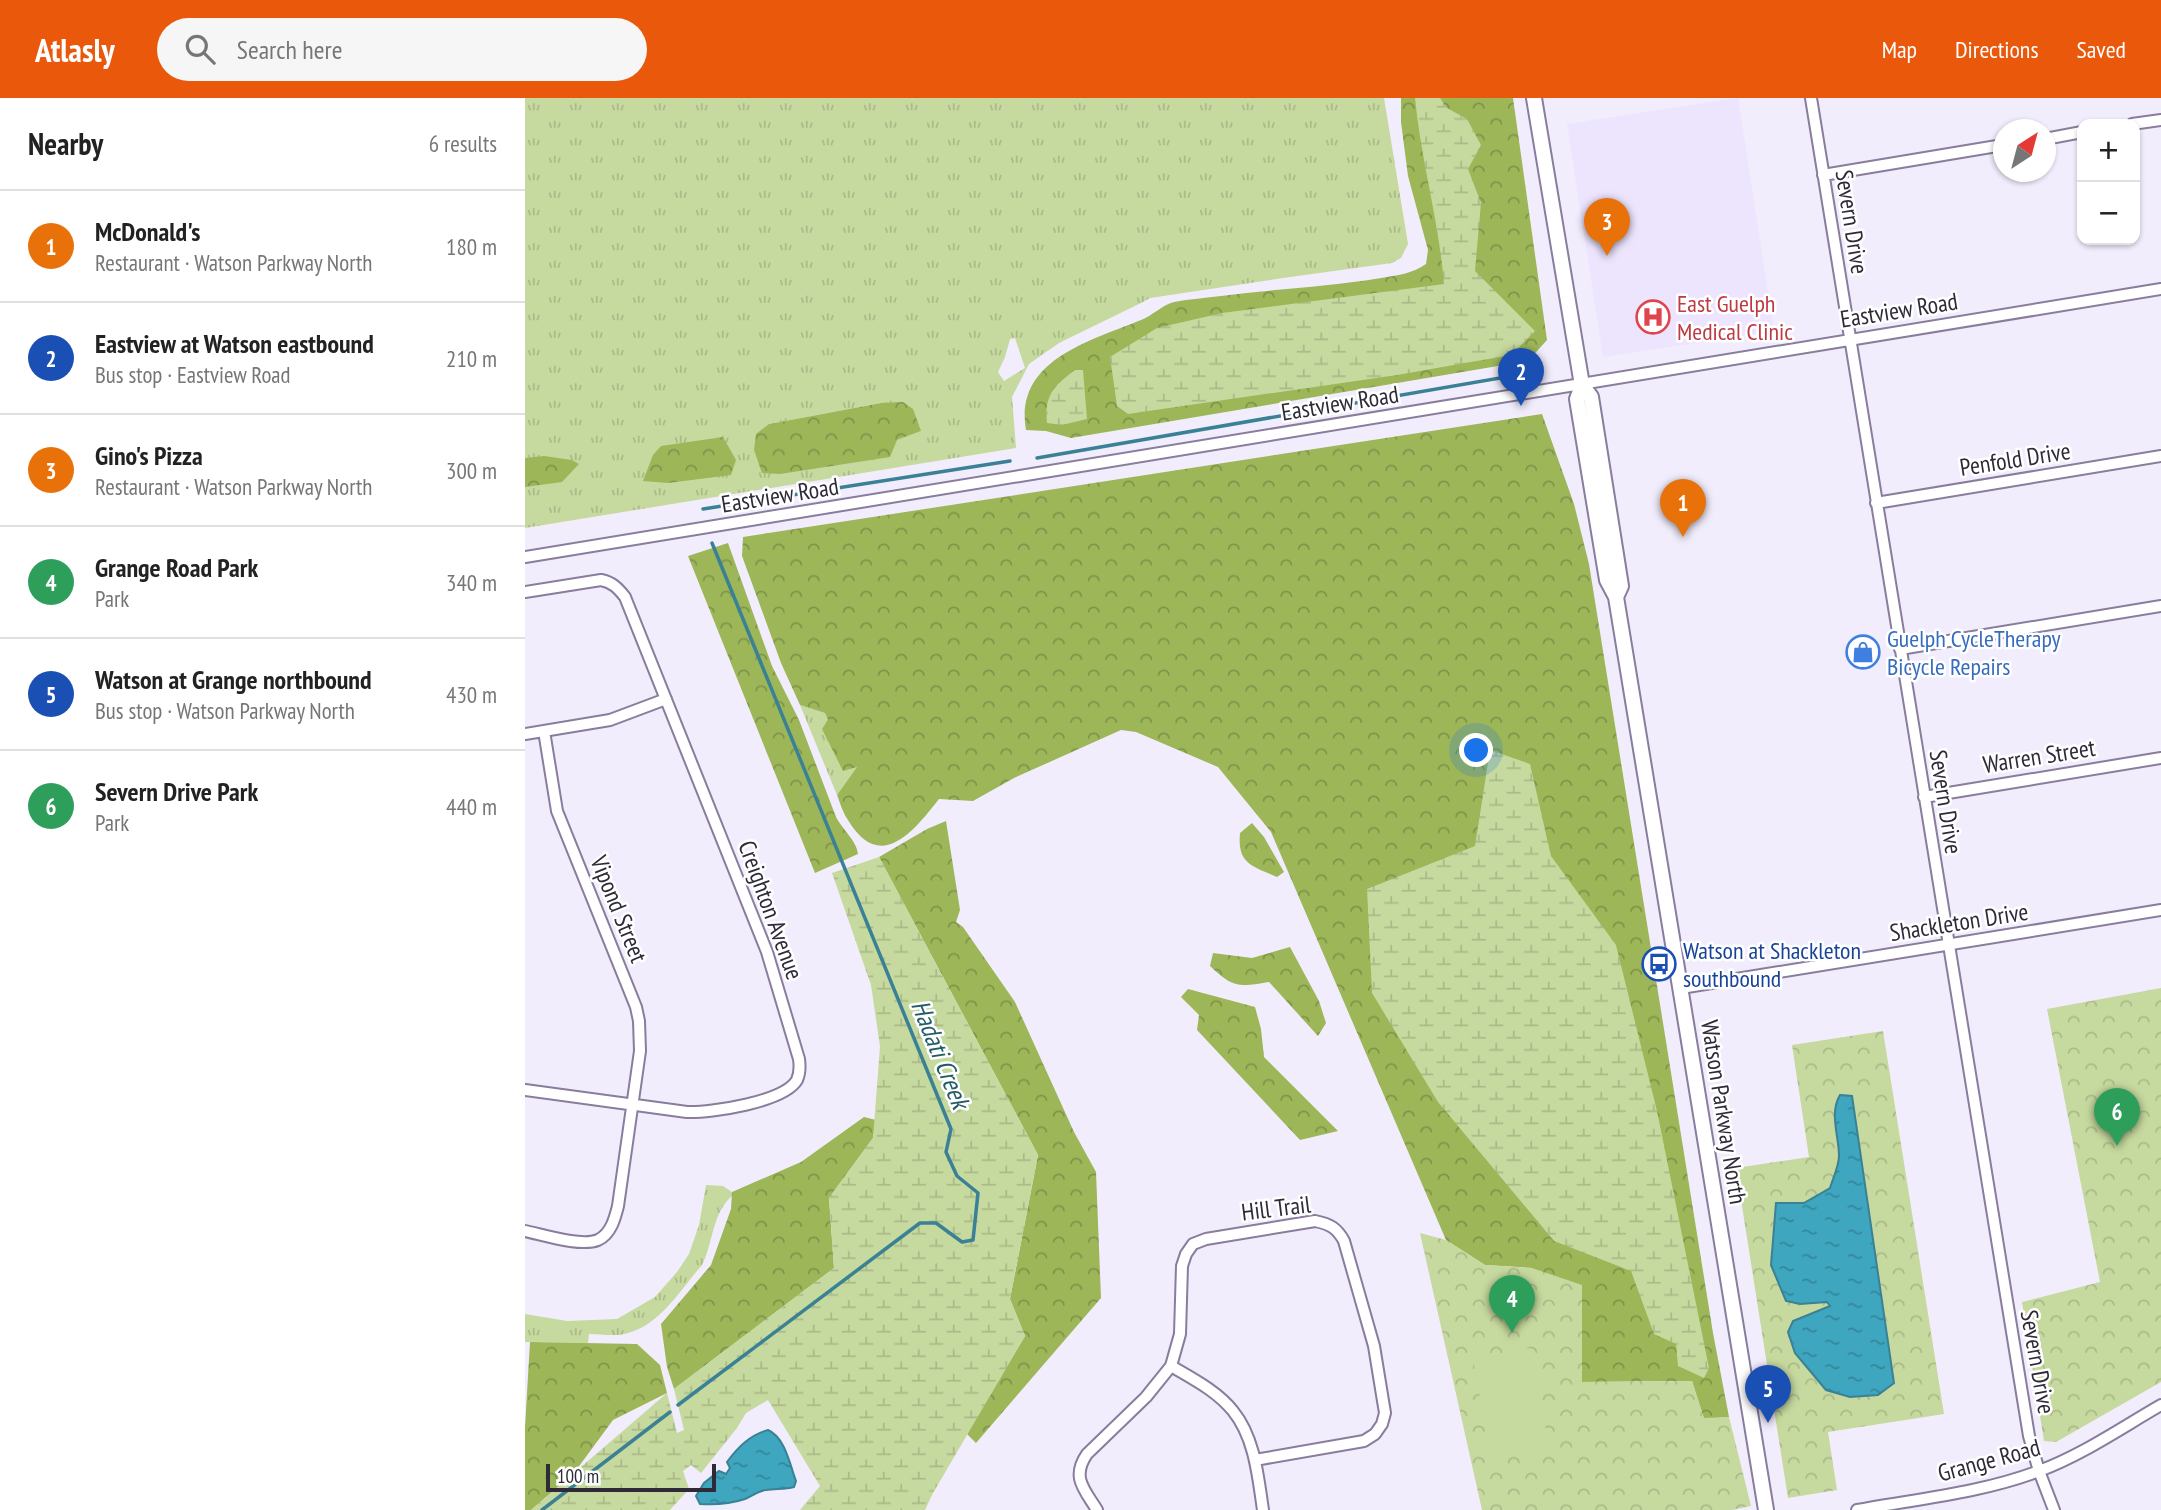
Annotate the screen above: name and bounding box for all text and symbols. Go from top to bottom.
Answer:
search box [157,18,647,81]
text: Atlasly [35,28,115,71]
icon: search [181,30,219,68]
text: Search here [237,33,342,66]
text: Map [1882,34,1917,65]
text: Directions [1955,34,2039,65]
text: Saved [2077,34,2126,65]
north arrow [1993,119,2056,182]
map controls [2077,119,2140,245]
button: + [2077,119,2140,182]
text: Nearby [28,124,103,163]
text: 6 results [429,129,497,158]
street label: Severn Drive [1828,168,1876,276]
button: − [2077,182,2140,245]
pin: 3 [1584,198,1630,256]
text: McDonald's [95,215,200,248]
text: 1 [46,232,57,261]
text: 180 m [446,232,497,261]
text: Restaurant · Watson Parkway North [95,248,372,277]
street label: Eastview Road [1838,285,1960,335]
place label: East Guelph Medical Clinic [1677,288,1793,347]
hospital icon: East Guelph Medical Clinic [1634,298,1672,336]
text: Eastview at Watson eastbound [95,327,374,360]
text: 2 [46,344,57,373]
text: 210 m [446,344,497,373]
pin: 2 [1498,348,1544,406]
text: Bus stop · Eastview Road [95,360,290,389]
street label: Eastview Road [1279,378,1401,428]
street label: Penfold Drive [1957,435,2073,483]
text: Gino's Pizza [95,439,203,472]
text: 3 [46,456,57,485]
text: 300 m [446,456,497,485]
street label: Eastview Road [719,470,841,520]
text: Restaurant · Watson Parkway North [95,472,372,501]
pin: 1 [1660,479,1706,537]
text: Grange Road Park [95,551,258,584]
text: 4 [46,568,57,597]
text: 340 m [446,568,497,597]
text: Park [95,584,129,613]
place label: Guelph CycleTherapy Bicycle Repairs [1887,623,2061,682]
shop icon: Guelph CycleTherapy Bicycle Repairs [1844,633,1882,671]
text: Watson at Grange northbound [95,663,372,696]
text: 5 [46,680,57,709]
text: 430 m [446,680,497,709]
text: Bus stop · Watson Parkway North [95,696,355,725]
street label: Warren Street [1981,732,2098,780]
your location [1459,733,1493,767]
street label: Severn Drive [1922,748,1970,856]
text: Severn Drive Park [95,775,258,808]
text: 6 [46,792,57,821]
text: 440 m [446,792,497,821]
text: Park [95,808,129,837]
street label: Creighton Avenue [732,836,810,984]
street label: Vipond Street [583,850,655,967]
street label: Shackleton Drive [1888,896,2030,948]
place label: Watson at Shackleton southbound [1683,935,1861,994]
bus stop icon: Watson at Shackleton southbound [1640,945,1678,983]
water label: Hadati Creek [904,995,979,1116]
street label: Watson Parkway North [1694,1018,1754,1206]
pin: 6 [2094,1088,2140,1146]
street label: Hill Trail [1240,1188,1313,1228]
pin: 4 [1489,1275,1535,1333]
street label: Severn Drive [2014,1308,2062,1416]
pin: 5 [1745,1365,1791,1423]
street label: Grange Road [1934,1431,2044,1489]
scale bar [546,1461,716,1493]
text: 100 m [557,1464,599,1488]

